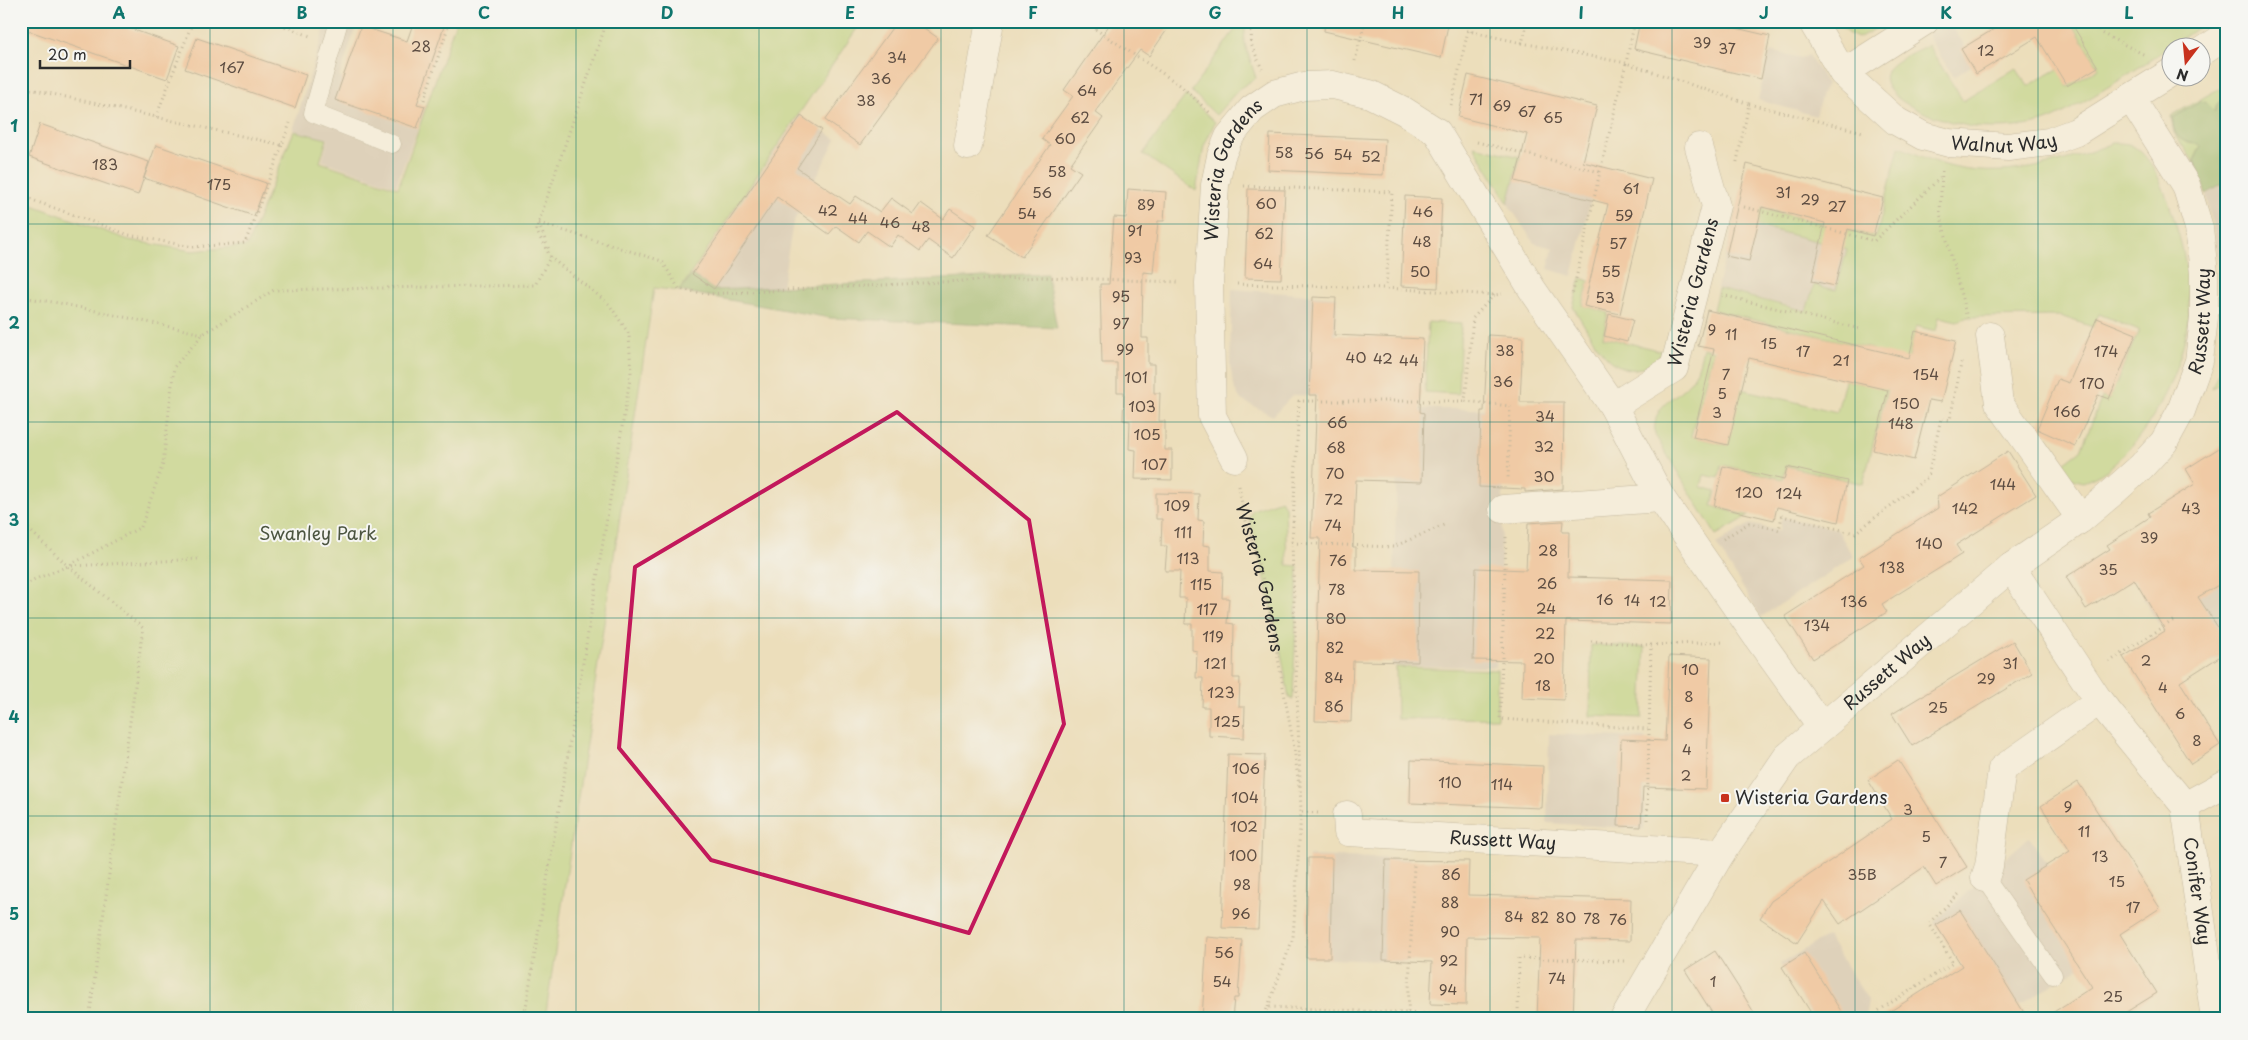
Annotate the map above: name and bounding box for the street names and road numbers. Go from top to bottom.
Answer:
street label: Wisteria Gardens [1197,91,1267,242]
street label: Walnut Way [1950,125,2061,159]
street label: Wisteria Gardens [1660,215,1724,369]
street label: Russett Way [2180,268,2216,378]
street label: Wisteria Gardens [1230,500,1292,654]
street label: Russett Way [1837,626,1936,716]
street label: Russett Way [1449,823,1557,856]
street label: Conifer Way [2178,835,2219,947]

